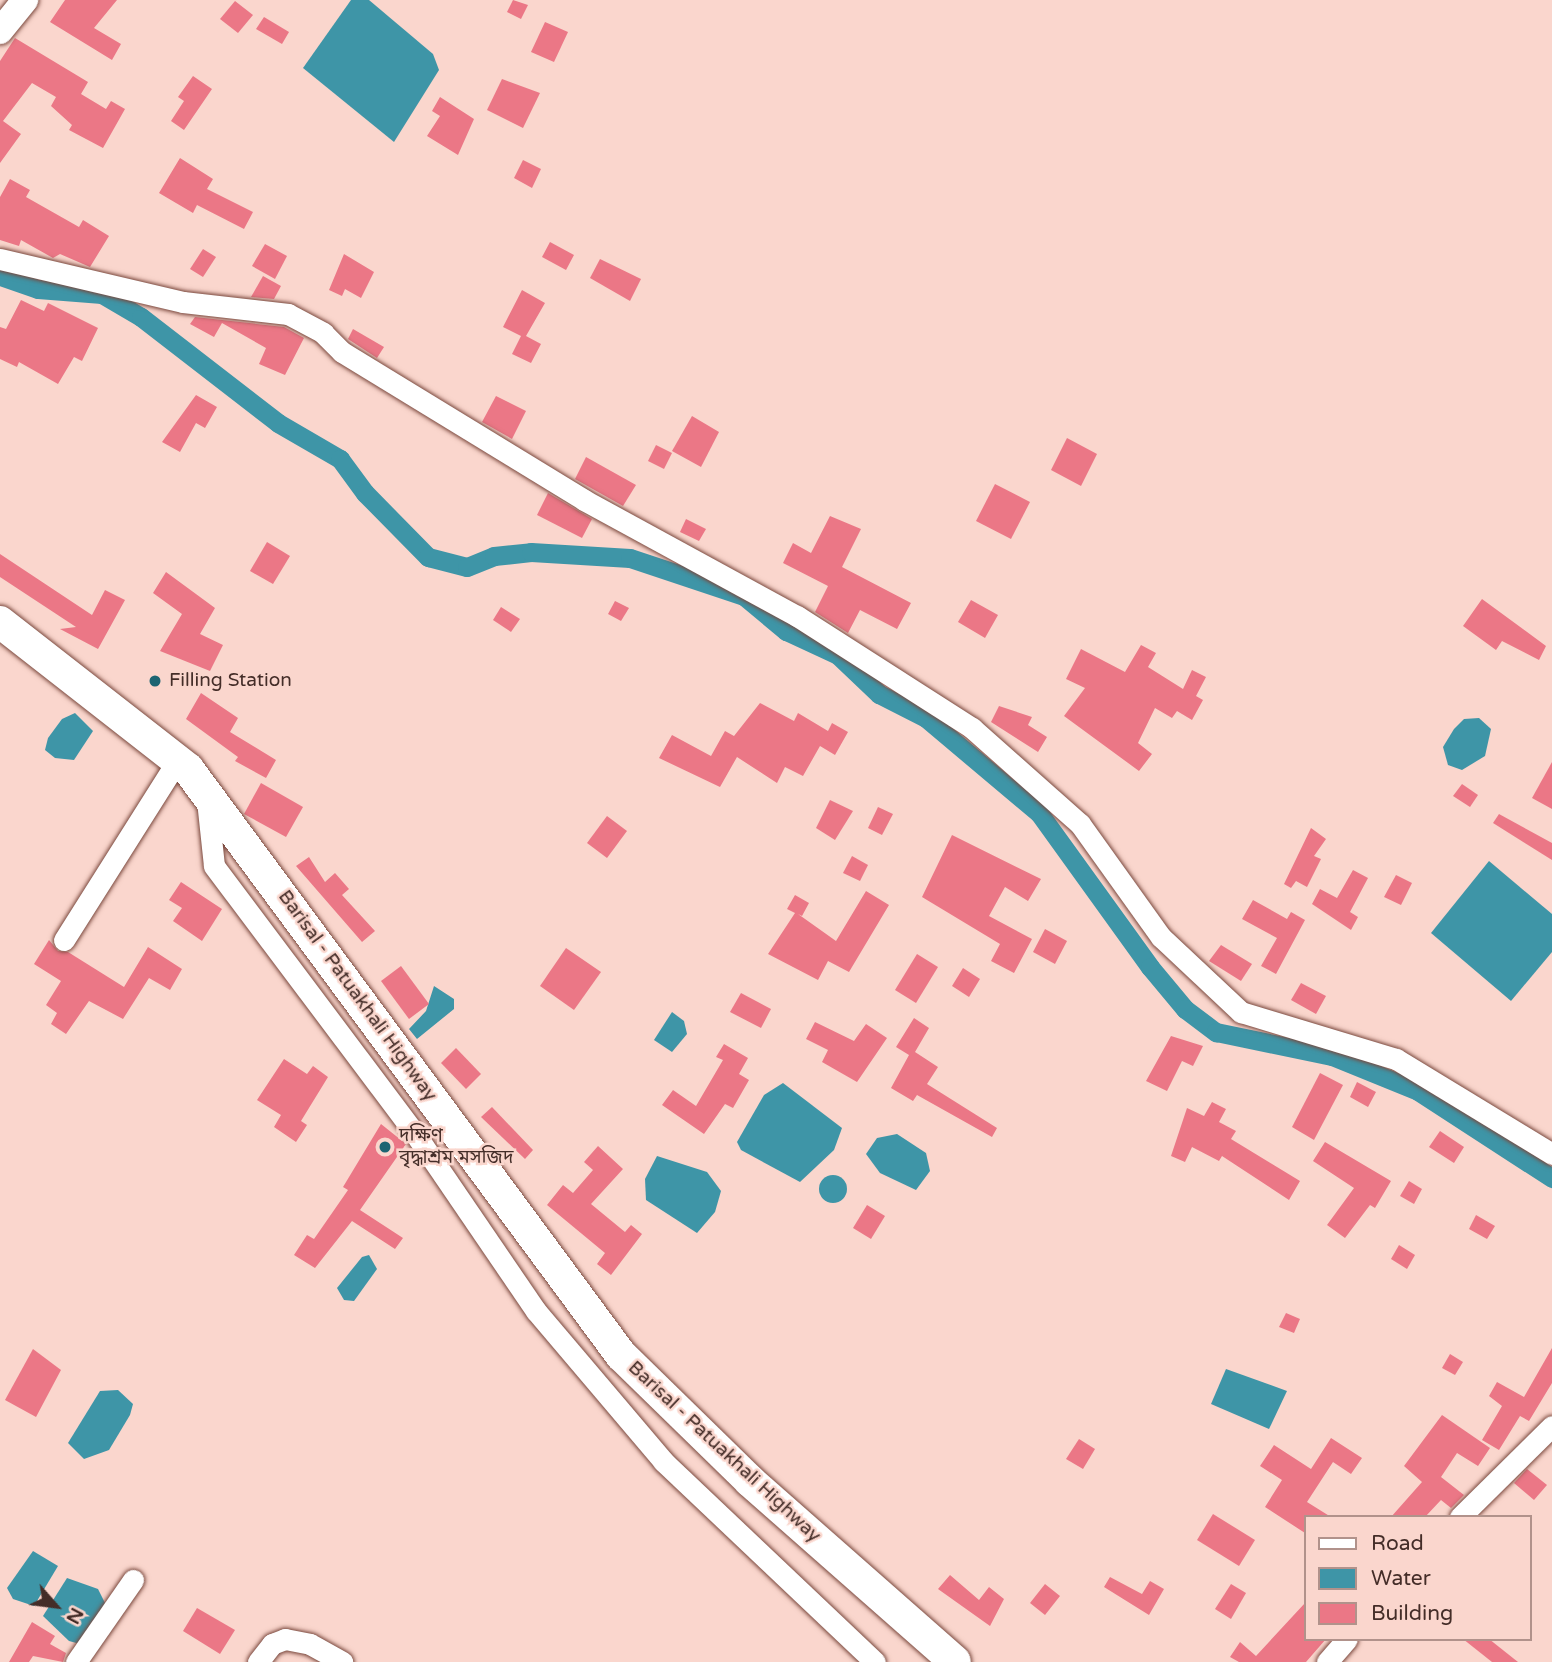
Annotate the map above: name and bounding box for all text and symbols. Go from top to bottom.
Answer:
place label: Filling Station [169,670,292,692]
marker: Filling Station [147,673,163,689]
street label: Barisal - Patuakhali Highway [273,886,441,1106]
place label: দক্ষিণ বৃদ্ধাশ্রম মসজিদ [399,1125,513,1169]
marker: দক্ষিণ বৃদ্ধাশ্রম মসজিদ [377,1139,393,1155]
street label: Barisal - Patuakhali Highway [623,1357,825,1547]
legend [1304,1515,1531,1641]
text: Road [1371,1531,1424,1556]
text: Water [1371,1566,1431,1591]
north arrow [21,1571,91,1641]
text: Building [1371,1601,1453,1626]
text: N [61,1604,88,1628]

